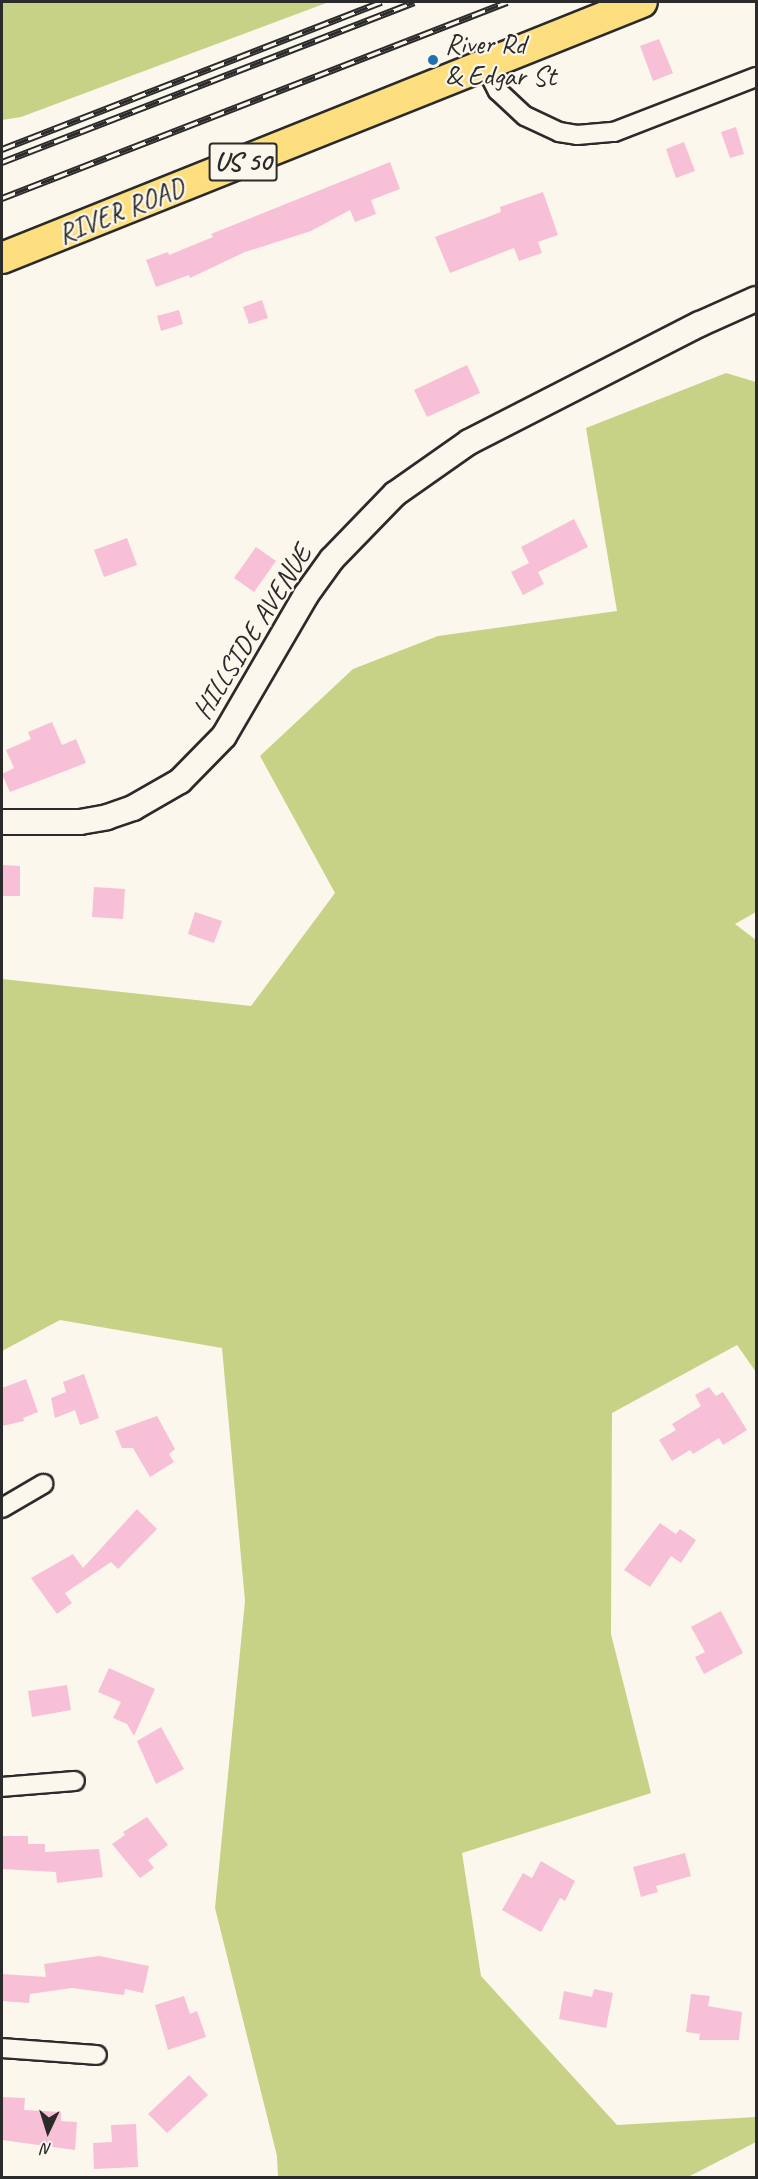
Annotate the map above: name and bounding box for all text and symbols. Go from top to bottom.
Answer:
place label: River Rd & Edgar St [445,27,556,93]
marker: River Rd & Edgar St [426,53,440,67]
road number: US 50 [208,138,278,186]
street label: RIVER ROAD [53,170,189,252]
street label: HILLSIDE AVENUE [186,540,318,724]
north arrow [18,2101,78,2161]
text: N [41,2139,52,2159]

